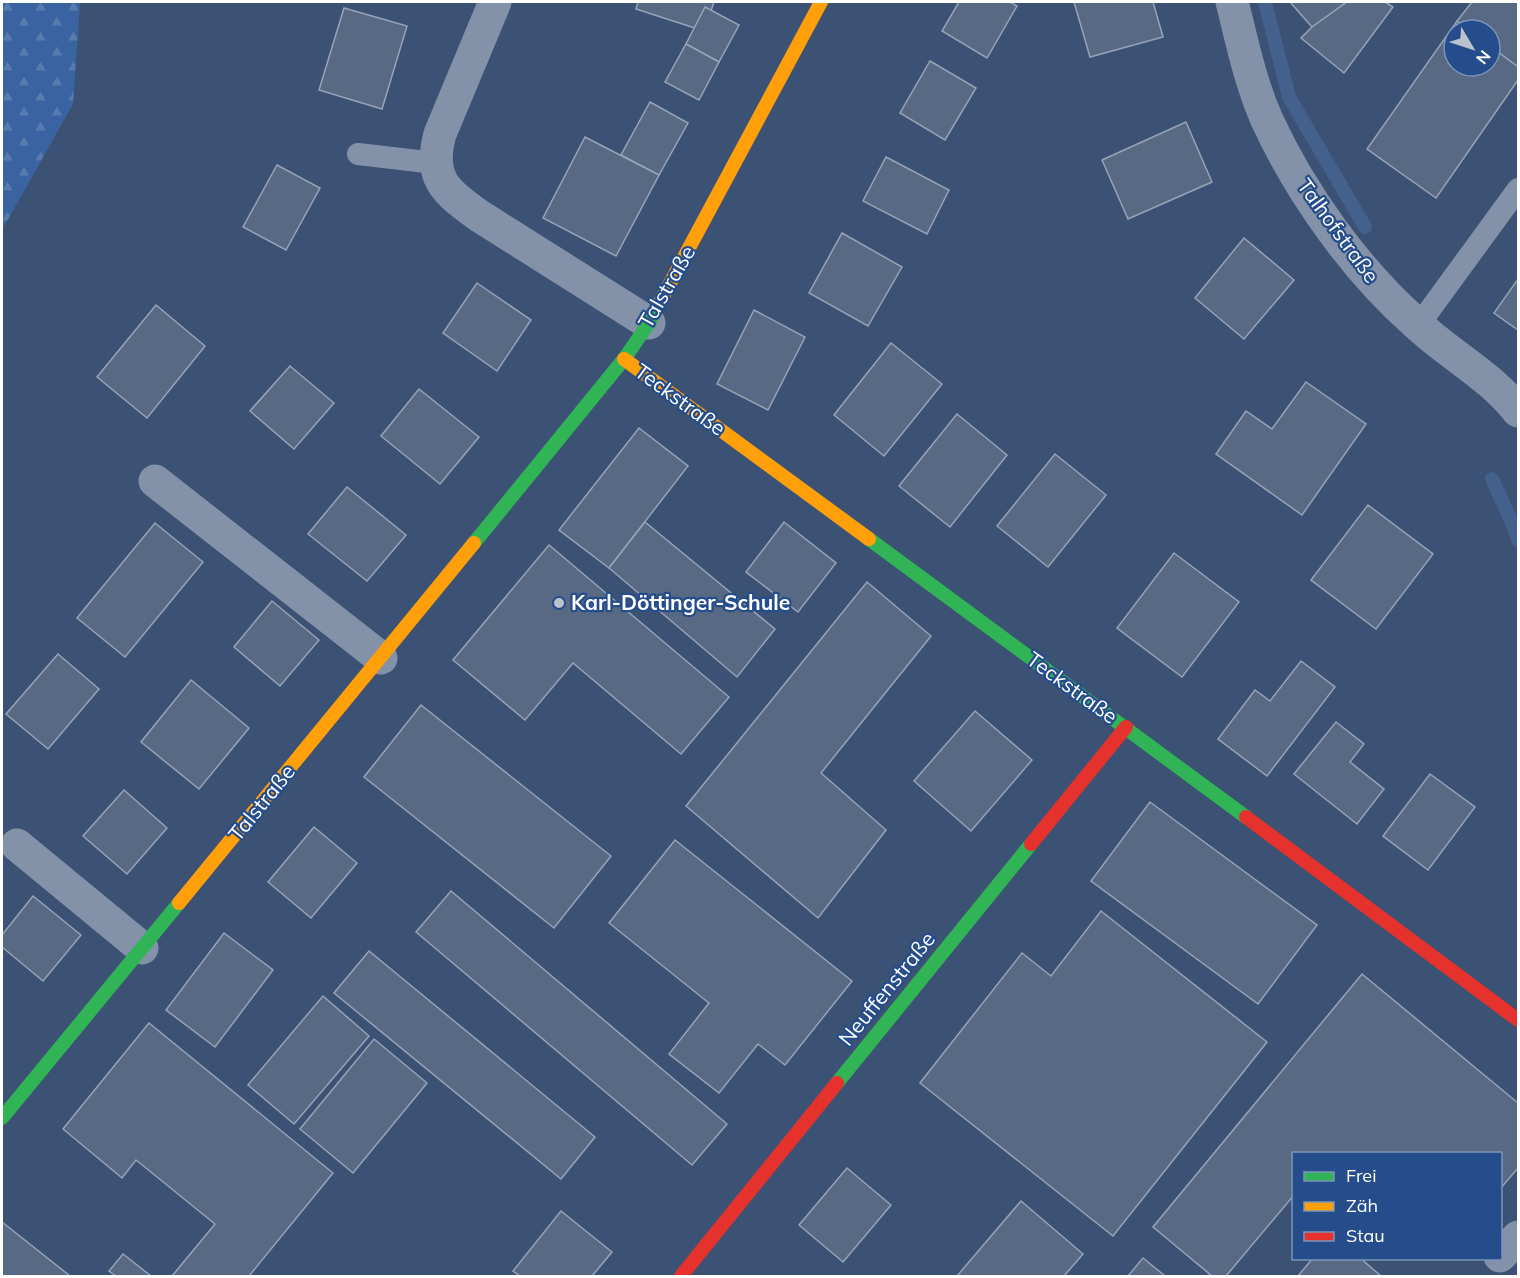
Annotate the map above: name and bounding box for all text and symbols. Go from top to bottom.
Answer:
north arrow [1442,18,1502,78]
text: N [1472,46,1495,68]
street label: Talhofstraße [1292,173,1385,288]
street label: Talstraße [632,241,700,332]
street label: Teckstraße [630,358,731,441]
place label: Karl-Döttinger-Schule [571,589,790,615]
marker: Karl-Döttinger-Schule [552,596,566,610]
street label: Teckstraße [1022,646,1123,729]
street label: Talstraße [222,759,300,846]
street label: Neuffenstraße [832,926,940,1051]
legend [1292,1152,1502,1260]
text: Frei [1346,1164,1376,1187]
text: Zäh [1346,1194,1378,1217]
text: Stau [1346,1224,1385,1247]

